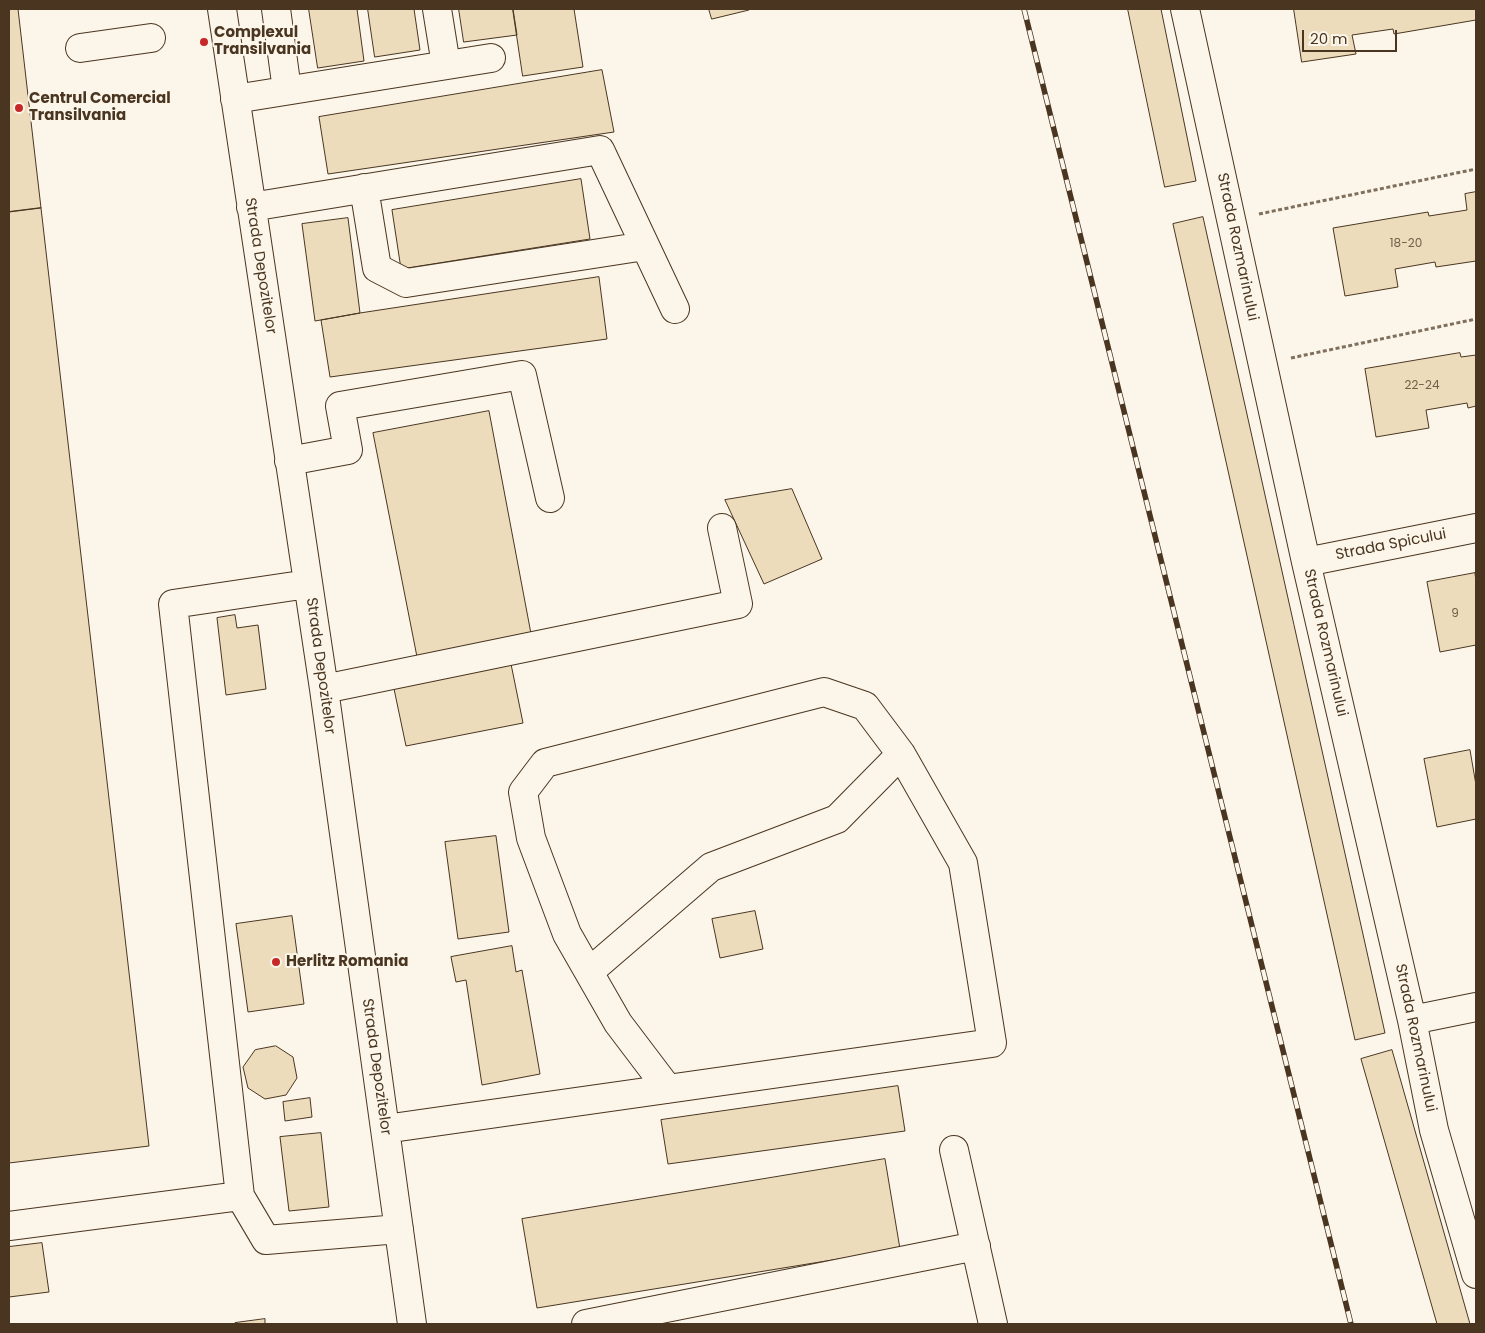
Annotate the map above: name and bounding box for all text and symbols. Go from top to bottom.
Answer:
scale bar [1305,20,1400,52]
place label: Complexul Transilvania [214,24,311,59]
text: 20 m [1310,28,1348,49]
marker: Complexul Transilvania [198,36,210,48]
place label: Centrul Comercial Transilvania [29,90,171,125]
marker: Centrul Comercial Transilvania [13,102,25,114]
street label: Strada Rozmarinului [1213,171,1261,323]
street label: Strada Depozitelor [240,196,280,336]
house number: 18-20 [1390,237,1422,251]
house number: 22-24 [1405,379,1439,393]
street label: Strada Spicului [1334,525,1448,565]
street label: Strada Rozmarinului [1299,567,1351,719]
street label: Strada Depozitelor [301,596,339,736]
house number: 9 [1451,607,1459,621]
place label: Herlitz Romania [286,953,408,971]
marker: Herlitz Romania [270,956,282,968]
street label: Strada Rozmarinului [1391,962,1439,1114]
street label: Strada Depozitelor [357,997,395,1137]

